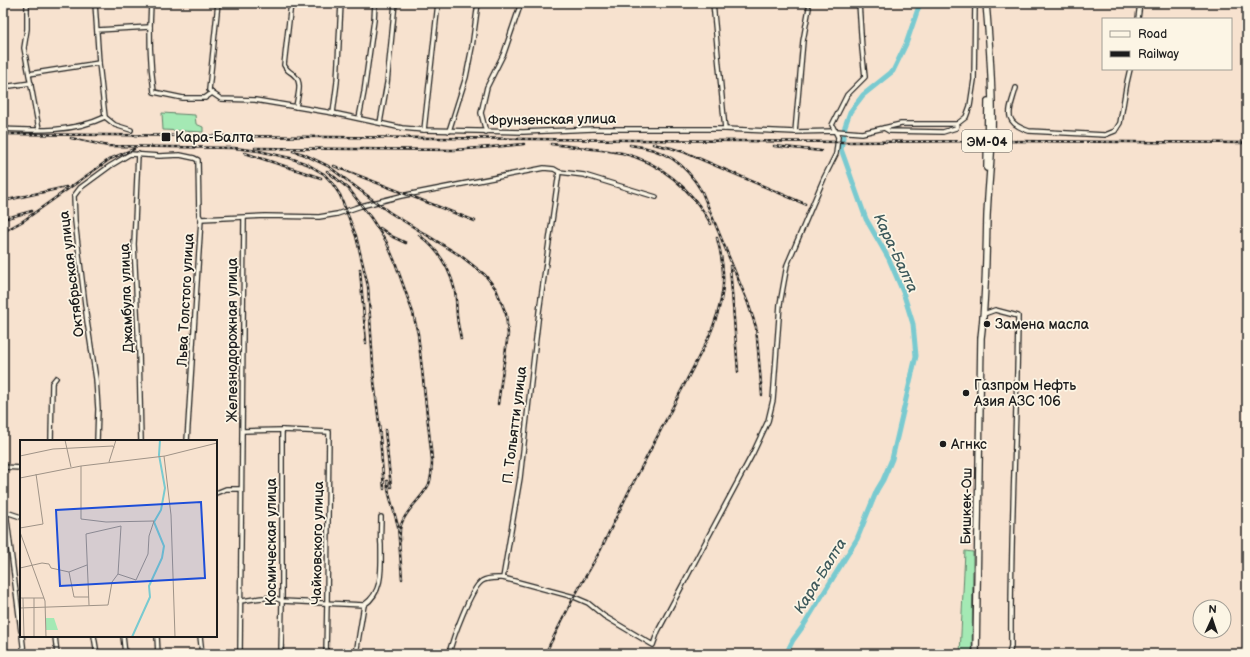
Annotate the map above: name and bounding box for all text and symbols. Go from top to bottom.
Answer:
legend [1102,18,1232,70]
text: Road [1138,27,1167,42]
text: Railway [1138,47,1180,62]
street label: Фрунзенская улица [488,110,617,129]
place label: Кара-Балта [175,129,255,146]
road number: ЭМ-04 [962,130,1012,152]
marker: Кара-Балта [160,131,172,143]
street label: Октябрьская улица [55,209,88,338]
water label: Кара-Балта [869,211,922,296]
street label: Льва Толстого улица [173,232,198,368]
street label: Джамбула улица [116,242,137,353]
street label: Железнодорожная улица [224,257,241,422]
place label: Замена масла [995,316,1090,333]
marker: Замена масла [982,319,992,329]
street label: П. Тольятти улица [499,365,530,485]
place label: Газпром Нефть Азия АЗС 106 [973,377,1076,410]
marker: Газпром Нефть Азия АЗС 106 [961,388,971,398]
place label: Агнкс [950,436,987,453]
marker: Агнкс [938,439,948,449]
inset map [20,440,217,637]
street label: Бишкек-Ош [957,467,976,545]
street label: Космическая улица [263,477,280,606]
street label: Чайковского улица [308,480,327,605]
water label: Кара-Балта [790,535,851,617]
north arrow [1192,599,1232,639]
text: N [1208,603,1217,616]

